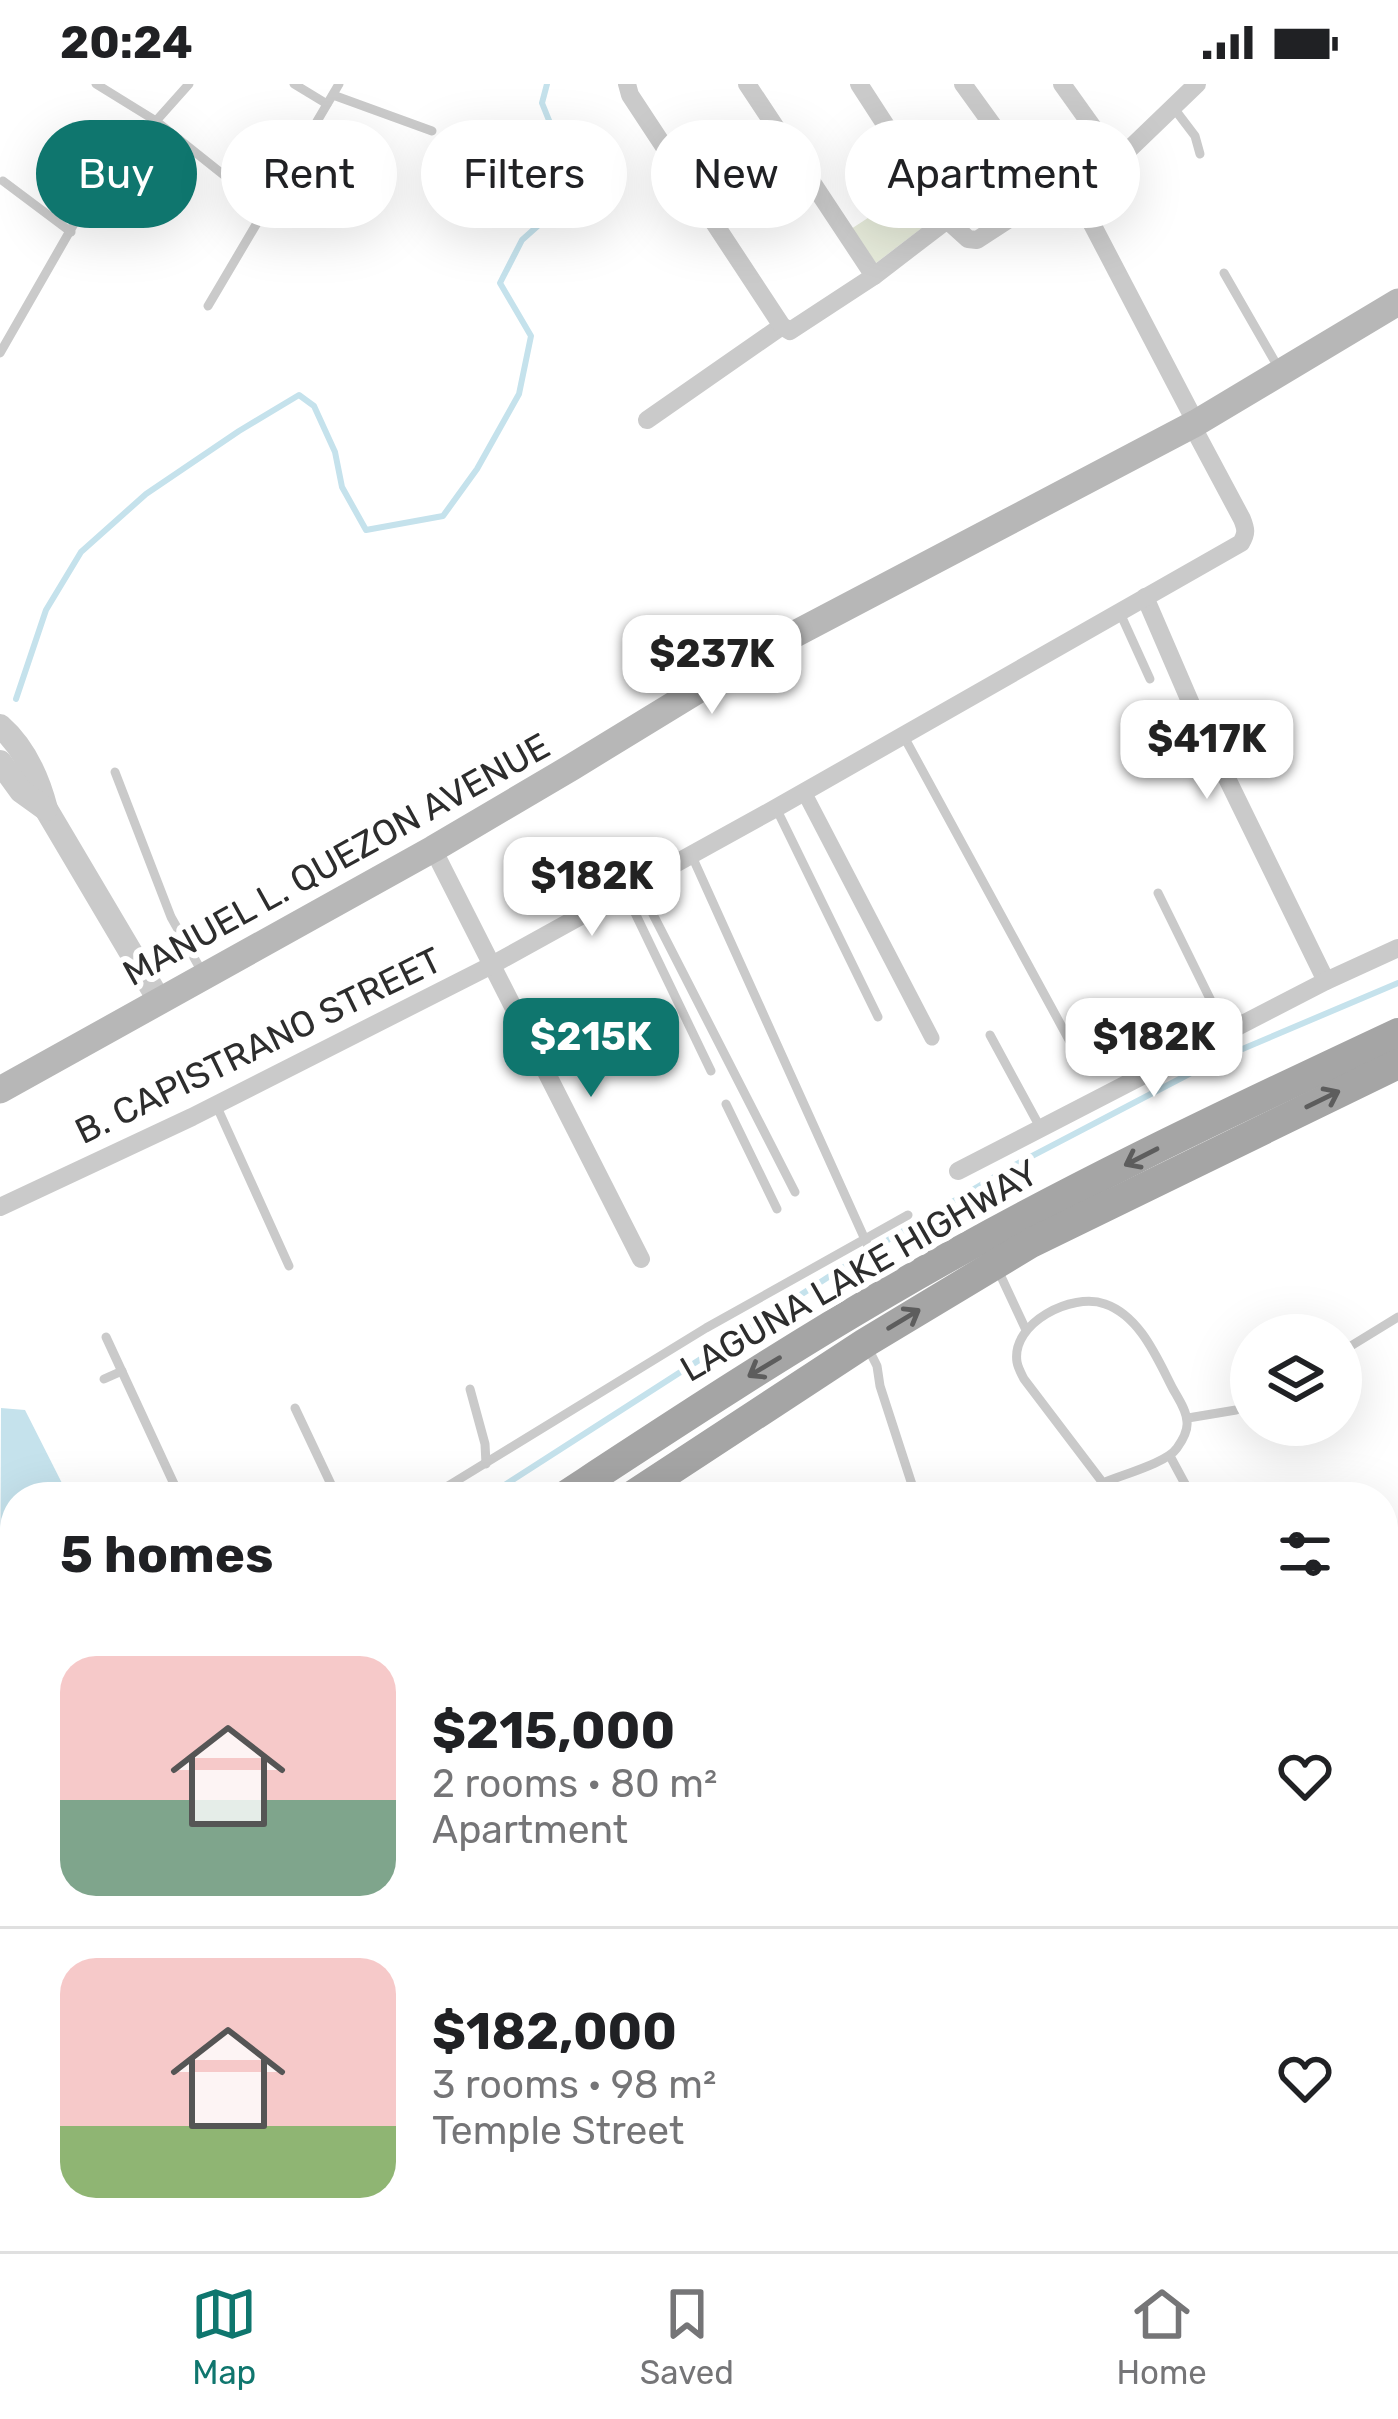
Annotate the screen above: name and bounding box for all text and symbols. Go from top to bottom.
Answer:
text: 20:24 [60,16,193,69]
chip: Buy [36,120,197,228]
chip: Rent [221,120,397,228]
chip: Filters [421,120,627,228]
chip: New [651,120,821,228]
chip: Apartment [845,120,1140,228]
pin: $237K [628,615,796,717]
text: $237K [649,631,775,677]
pin: $417K [1123,700,1291,802]
text: $417K [1147,716,1267,762]
street label: MANUEL L. QUEZON AVENUE [115,724,557,995]
pin: $182K [508,837,676,939]
text: $182K [530,853,654,899]
street label: B. CAPISTRANO STREET [68,938,448,1153]
pin: $215K [507,998,675,1100]
pin: $182K [1070,998,1238,1100]
text: $215K [530,1014,652,1060]
text: $182K [1092,1014,1216,1060]
one-way arrow [1304,1087,1340,1109]
one-way arrow [1124,1146,1160,1169]
street label: LAGUNA LAKE HIGHWAY [673,1150,1046,1391]
one-way arrow [886,1307,921,1331]
map controls [1230,1314,1362,1446]
button: layers [1230,1314,1362,1446]
one-way arrow [747,1355,782,1379]
icon: filters [1272,1521,1338,1587]
text: 5 homes [60,1524,273,1585]
text: $215,000 [432,1700,675,1761]
icon: home [156,1704,300,1848]
icon: heart [1272,1743,1338,1809]
text: 2 rooms · 80 m² [432,1761,717,1807]
text: Apartment [432,1807,628,1853]
text: $182,000 [432,2001,677,2062]
icon: home [156,2006,300,2150]
icon: heart [1272,2045,1338,2111]
text: 3 rooms · 98 m² [432,2062,716,2108]
text: Temple Street [432,2108,684,2154]
tab: Map [191,2281,257,2392]
tab: Saved [640,2281,734,2392]
tab: Home [1116,2281,1207,2392]

